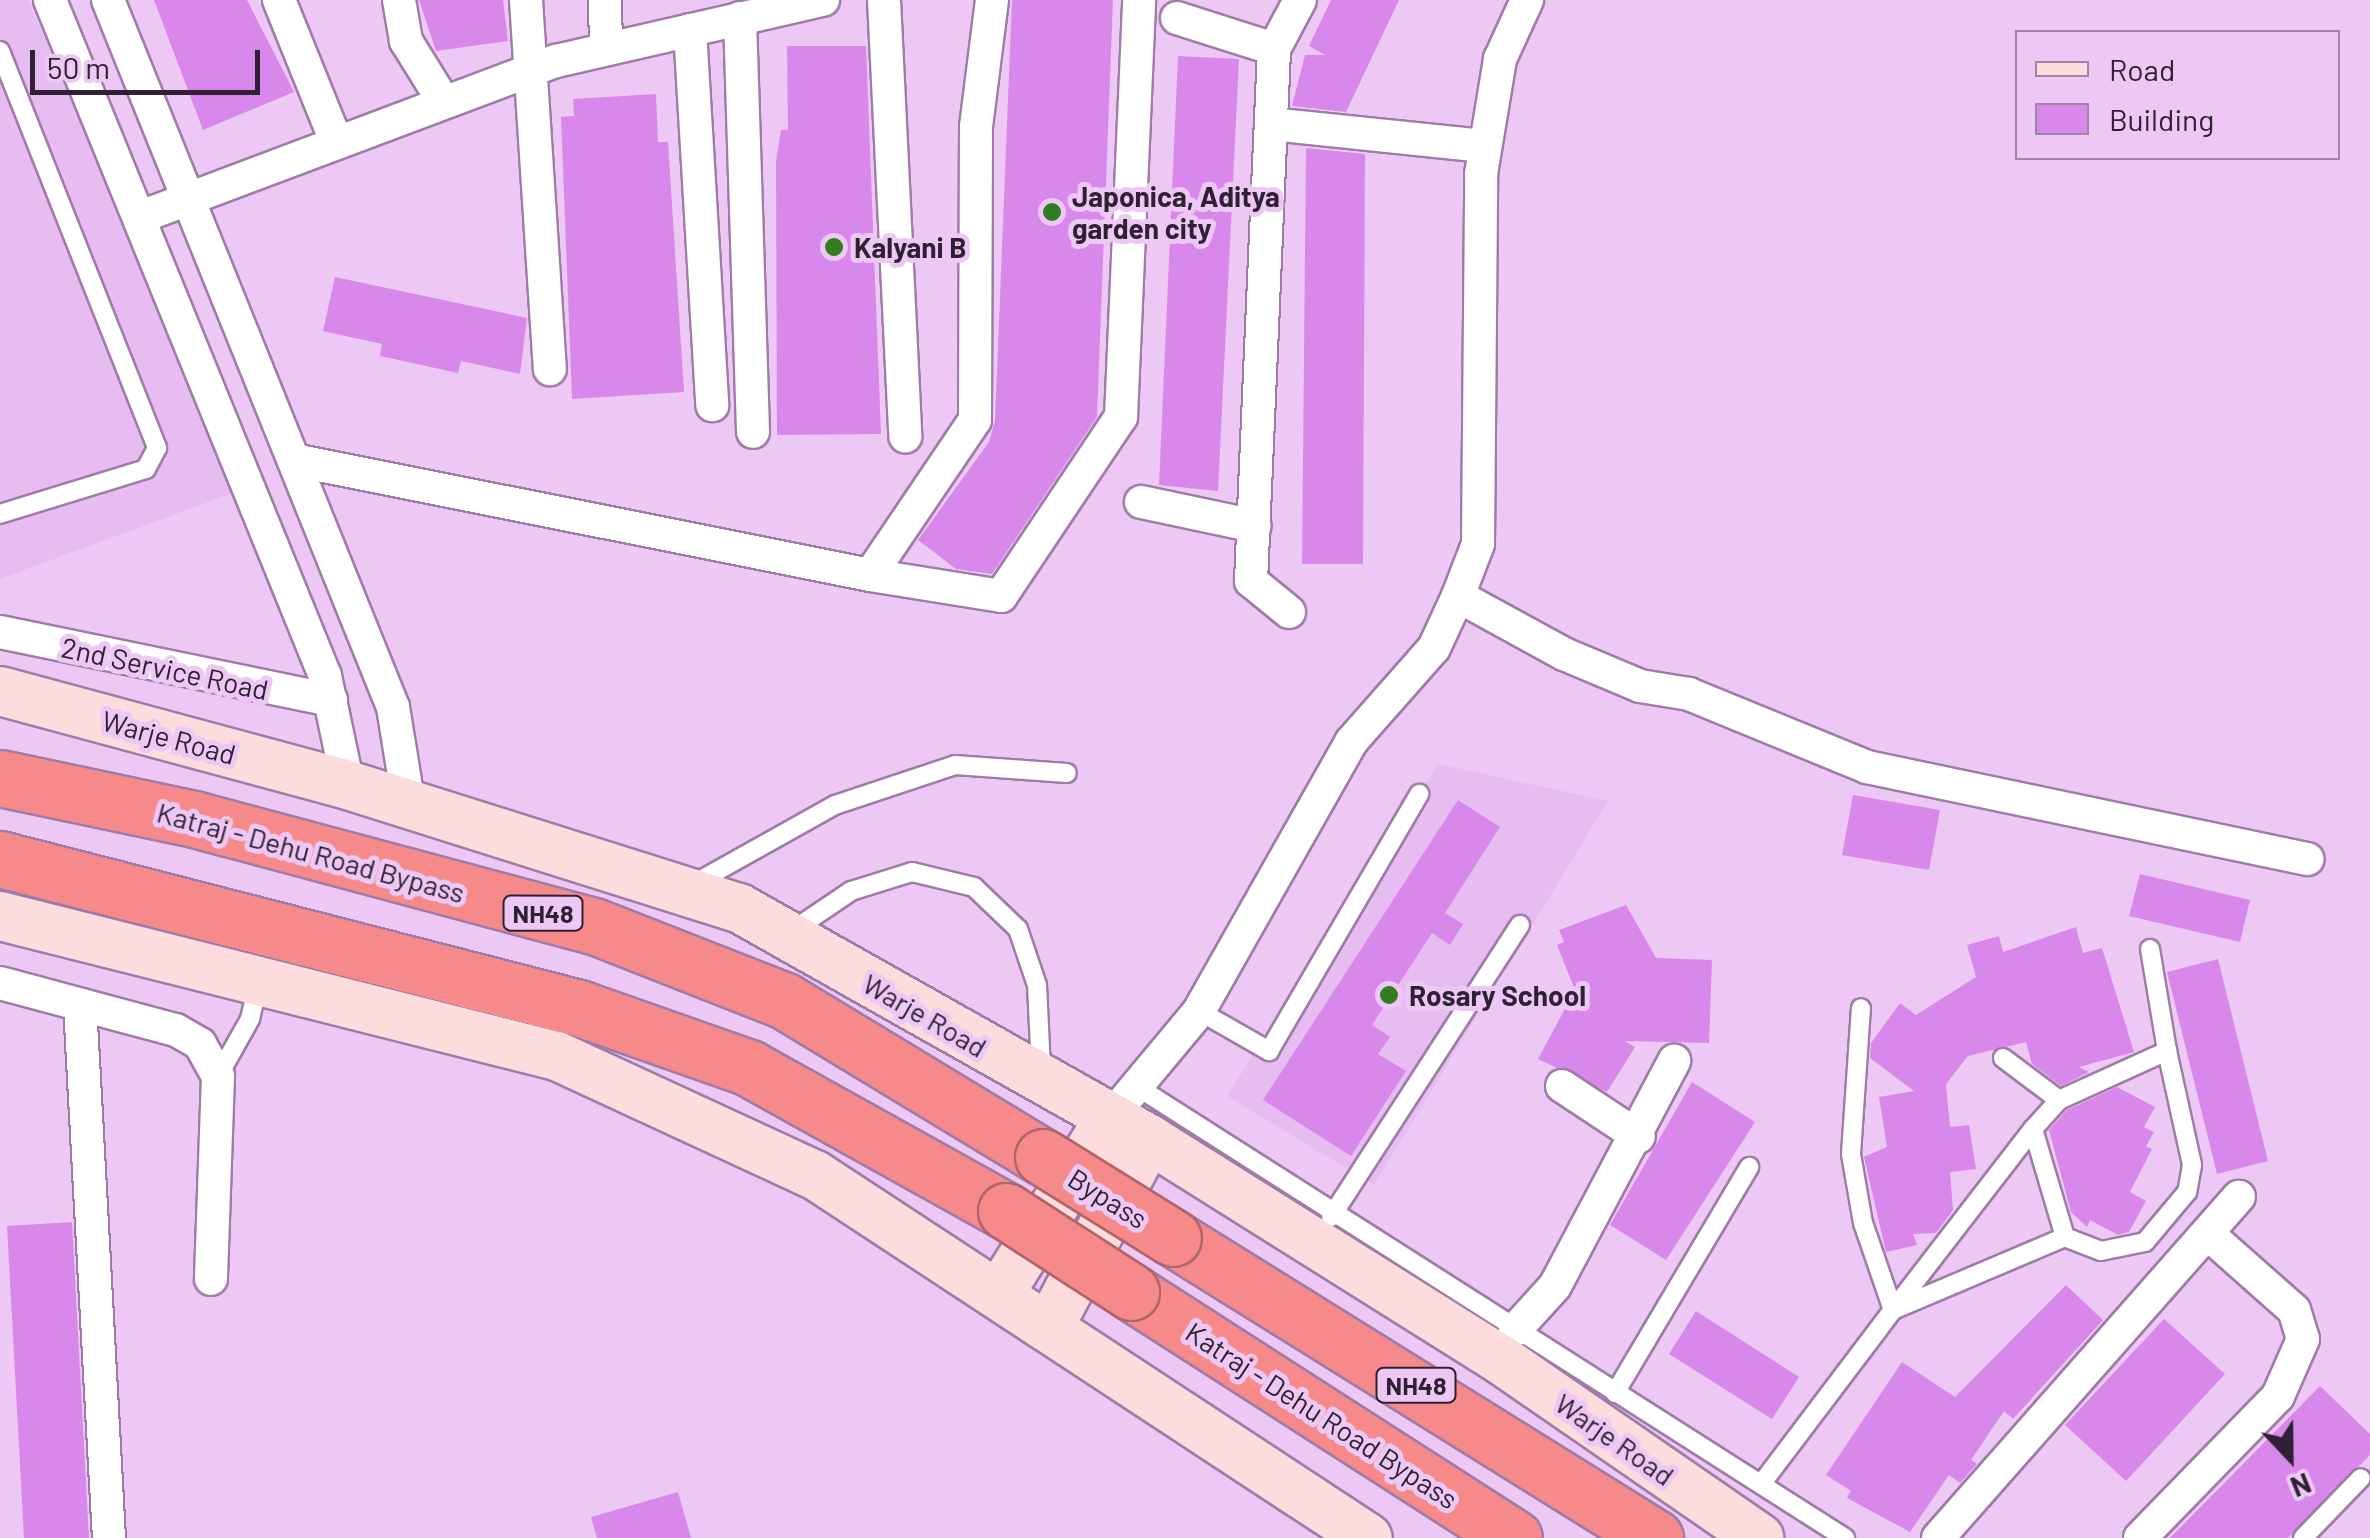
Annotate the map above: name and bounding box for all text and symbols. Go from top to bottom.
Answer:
scale bar [35,30,265,92]
legend [2015,30,2340,160]
text: 50 m [47,49,110,85]
text: Road [2109,51,2175,87]
text: Building [2109,101,2214,137]
place label: Japonica, Aditya garden city [1072,179,1280,245]
marker: Japonica, Aditya garden city [1041,201,1063,223]
place label: Kalyani B [854,230,967,264]
marker: Kalyani B [823,236,845,258]
street label: 2nd Service Road [59,630,271,706]
street label: Warje Road [98,703,240,771]
street label: Katraj - Dehu Road Bypass [154,795,468,909]
road number: NH48 [500,893,586,933]
street label: Warje Road [857,966,993,1064]
place label: Rosary School [1409,978,1586,1012]
marker: Rosary School [1378,984,1400,1006]
street label: Bypass [1062,1161,1154,1235]
street label: Katraj - Dehu Road Bypass [1180,1315,1464,1515]
road number: NH48 [1374,1365,1458,1405]
street label: Warje Road [1549,1386,1681,1492]
north arrow [2240,1408,2340,1508]
text: N [2286,1467,2316,1505]

